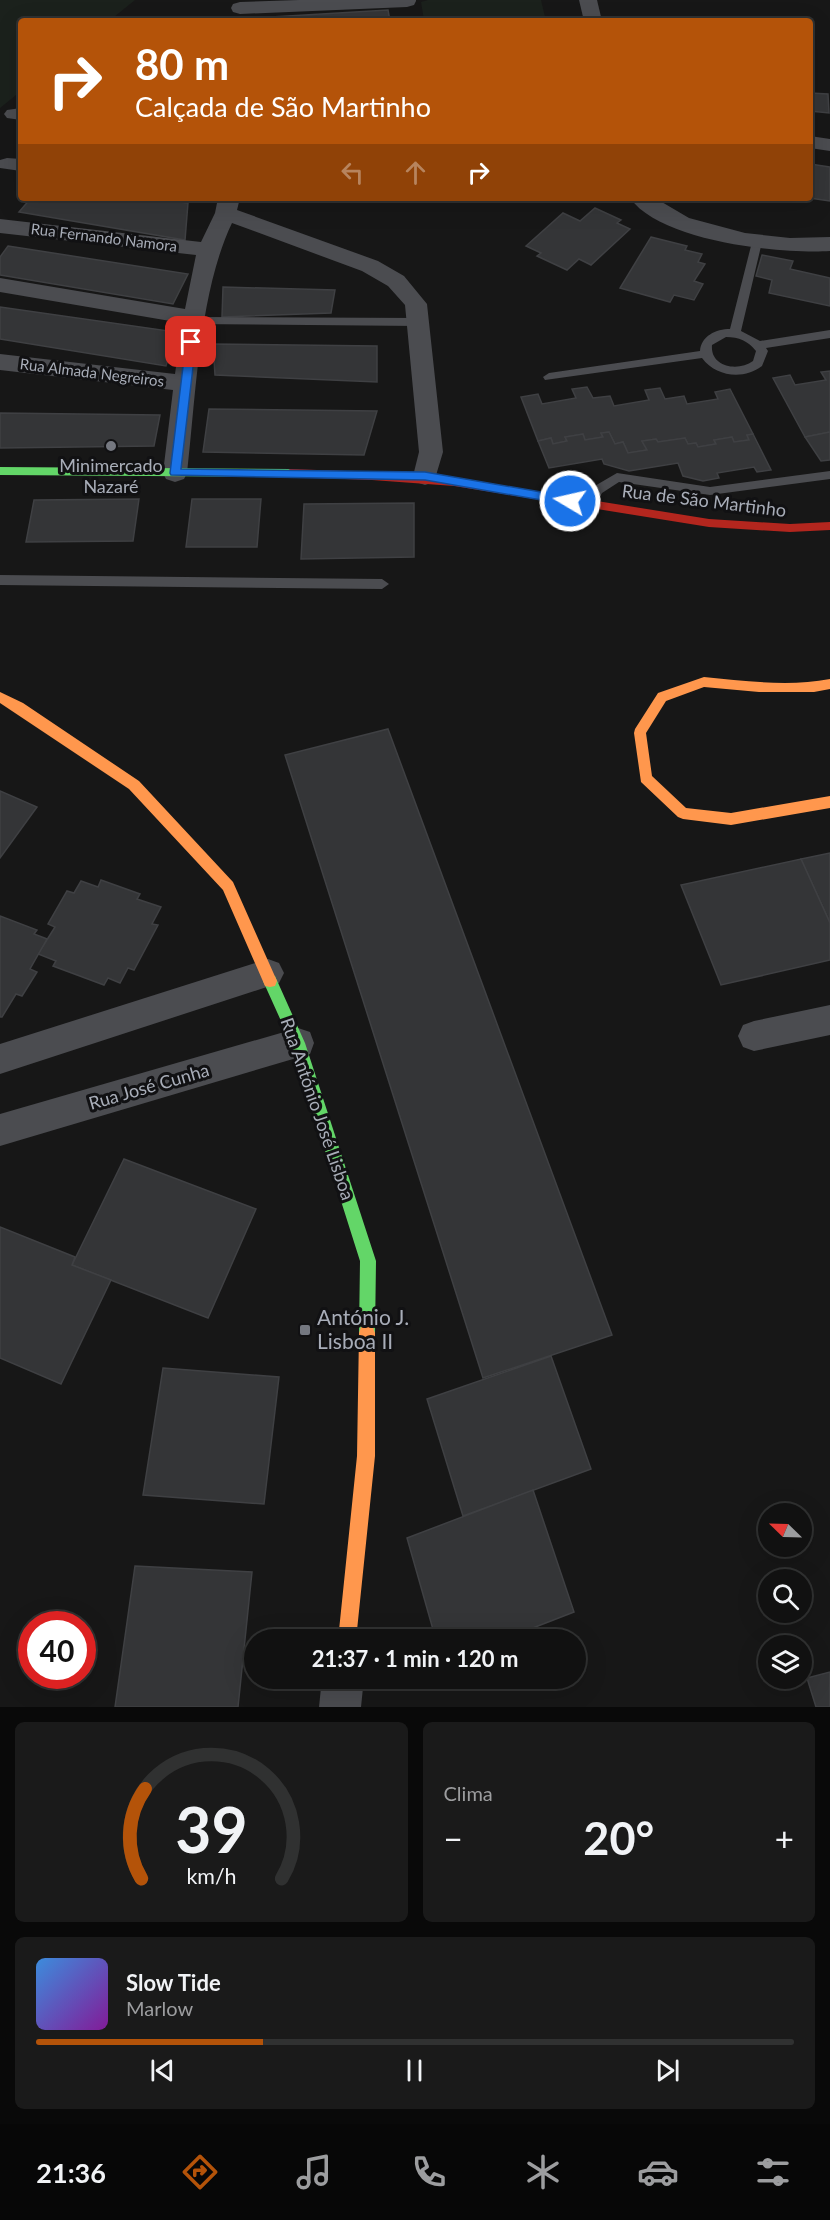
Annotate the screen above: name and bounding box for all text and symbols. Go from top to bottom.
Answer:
text: 80 m [135,39,229,89]
icon: right [36,42,114,120]
text: Calçada de São Martinho [135,90,431,123]
icon: left [336,156,369,189]
icon: ahead [399,156,432,189]
icon: right [462,156,495,189]
street label: Rua Fernando Namora [30,219,178,255]
pin [165,316,216,367]
icon: arrive [174,325,207,358]
street label: Rua Almada Negreiros [19,354,165,390]
marker: Minimercado Nazaré [104,439,118,453]
place label: Minimercado Nazaré [59,454,163,497]
position arrow [538,469,602,533]
street label: Rua de São Martinho [621,479,788,521]
street label: Rua António José Lisboa [276,1015,359,1203]
street label: Rua José Cunha [86,1058,212,1114]
place label: António J. Lisboa II [317,1304,409,1353]
marker: António J. Lisboa II [298,1323,312,1337]
north arrow [758,1503,812,1557]
map controls [758,1503,812,1689]
button: search [758,1569,812,1623]
speed limit sign: 40 [18,1611,96,1689]
button: layers [758,1635,812,1689]
text: 21:37 · 1 min · 120 m [312,1645,518,1672]
text: Clima [444,1781,493,1805]
text: 39 [175,1791,247,1866]
text: 20° [583,1811,654,1865]
text: − [444,1818,463,1858]
text: + [775,1818,794,1858]
text: km/h [186,1863,236,1889]
text: Slow Tide [126,1969,221,1996]
text: Marlow [126,1996,193,2020]
icon: previous [146,2054,179,2087]
icon: pause [398,2054,431,2087]
icon: next [651,2054,684,2087]
icon: directions [179,2151,221,2193]
icon: music [293,2151,335,2193]
icon: phone [408,2151,450,2193]
icon: climate [522,2151,564,2193]
icon: car [637,2151,679,2193]
icon: filters [752,2151,794,2193]
text: 21:36 [36,2156,106,2189]

